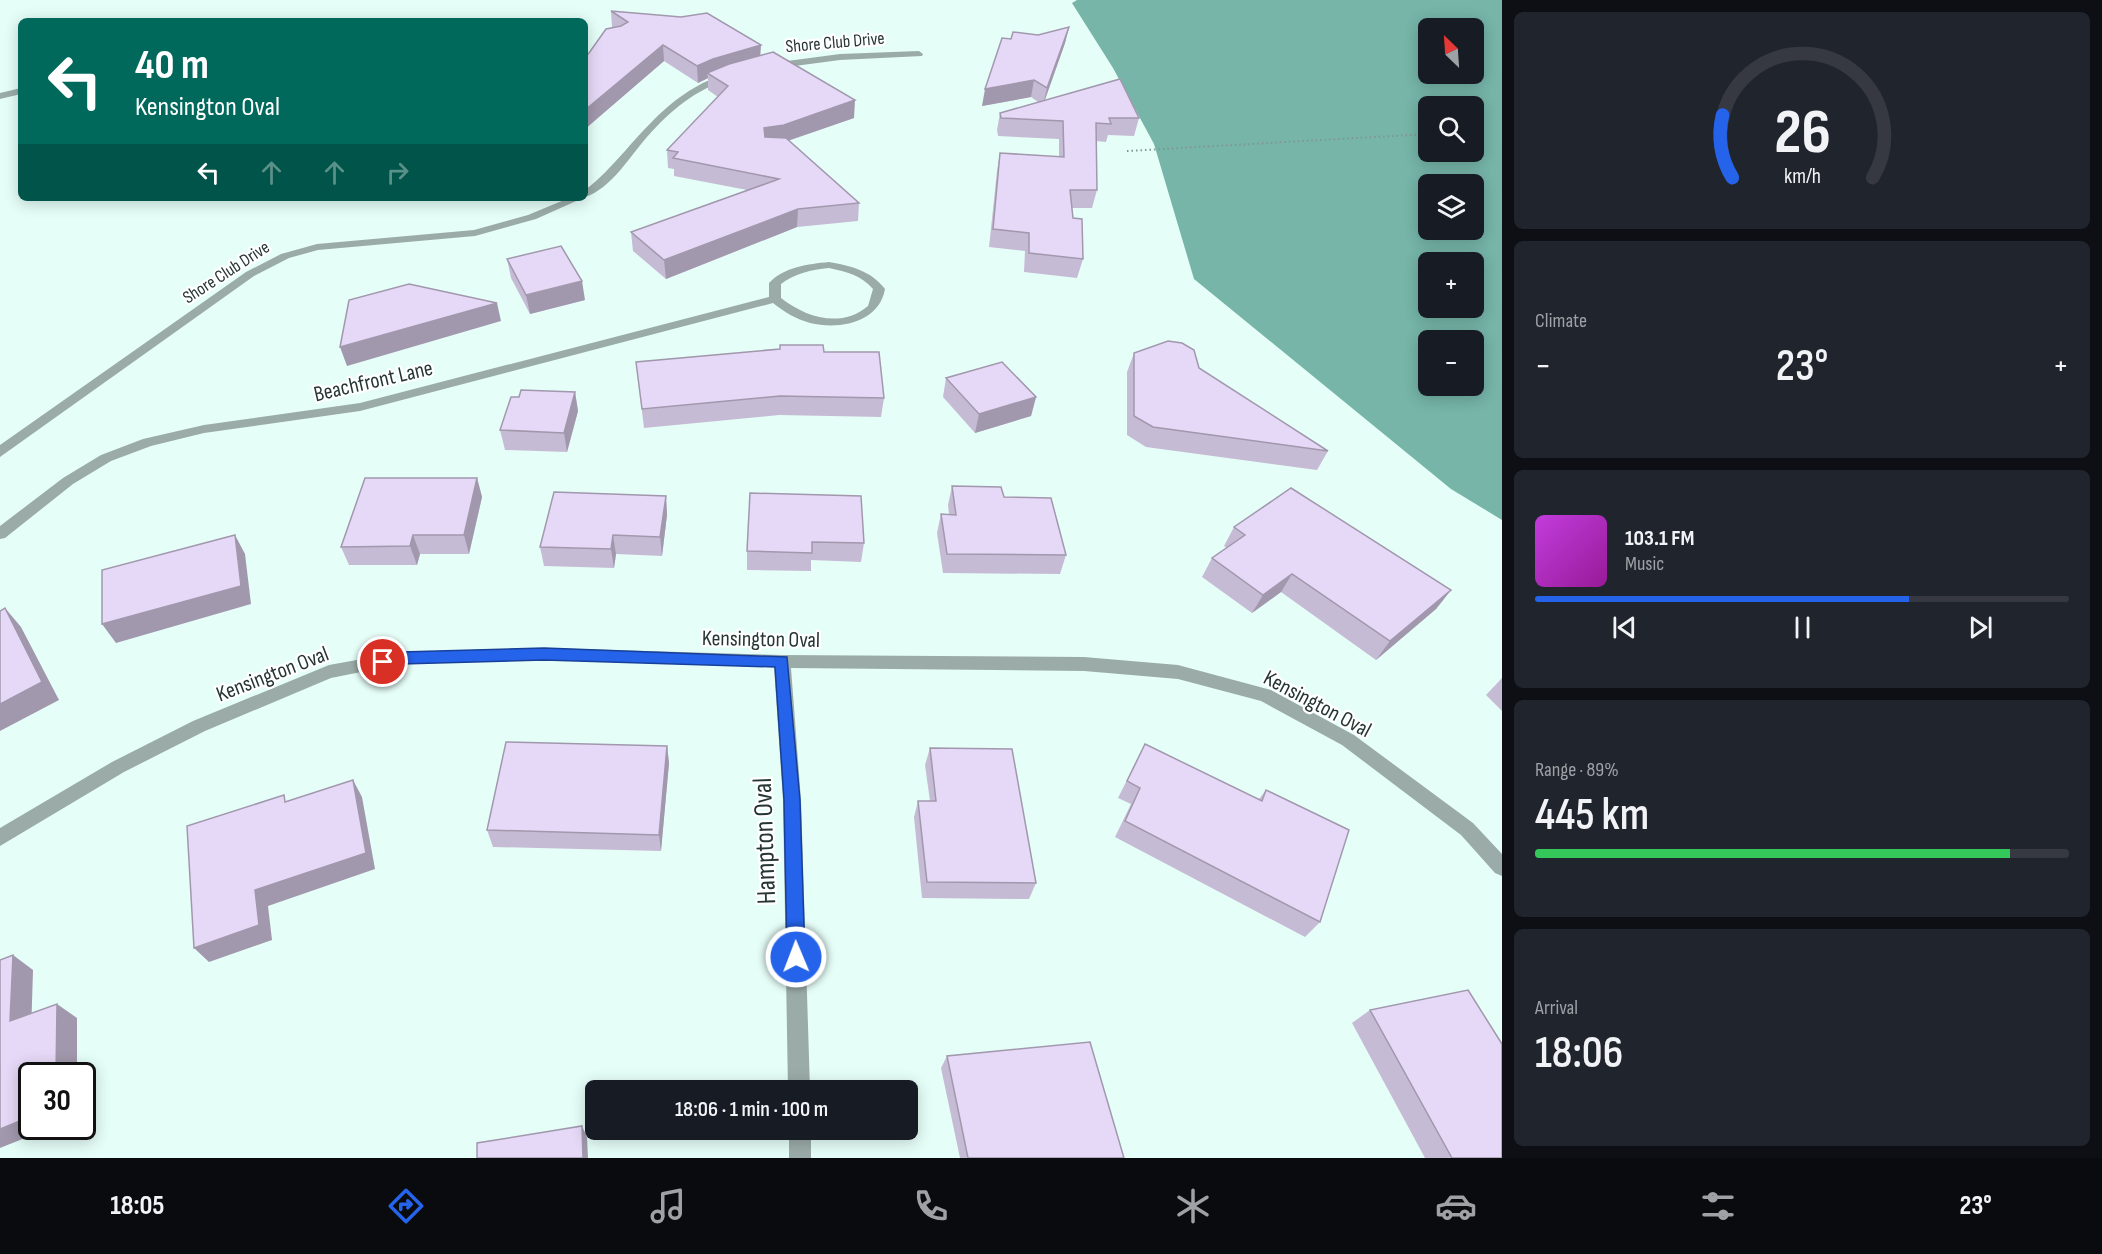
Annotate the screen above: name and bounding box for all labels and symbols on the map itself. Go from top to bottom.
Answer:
north arrow [1418,18,1484,84]
street label: Shore Club Drive [785,28,885,57]
street label: Shore Club Drive [179,237,274,308]
street label: Beachfront Lane [311,355,436,408]
street label: Kensington Oval [702,625,820,654]
pin [357,636,408,687]
street label: Kensington Oval [213,641,333,708]
street label: Kensington Oval [1259,665,1376,744]
street label: Hampton Oval [747,777,783,905]
position arrow [764,925,828,989]
speed limit sign: 30 [18,1062,96,1140]

